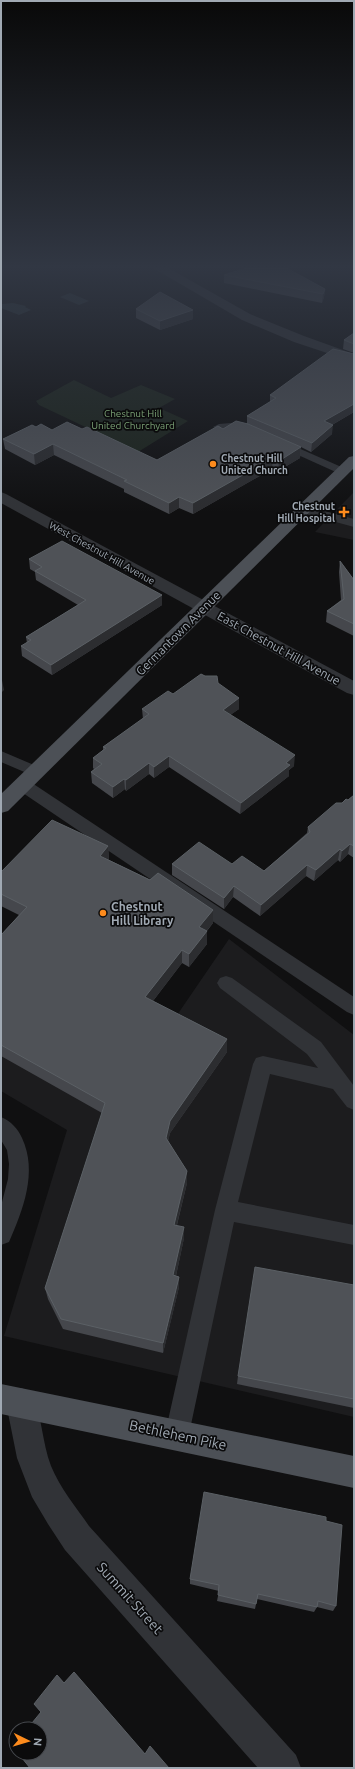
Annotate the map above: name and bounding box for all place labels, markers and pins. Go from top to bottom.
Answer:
place label: Chestnut Hill United Church [221,453,288,476]
marker: Chestnut Hill United Church [208,459,218,469]
place label: Chestnut Hill Hospital [277,501,336,524]
marker: Chestnut Hill Hospital [338,506,350,518]
place label: Chestnut Hill Library [111,900,174,927]
marker: Chestnut Hill Library [98,908,108,918]

